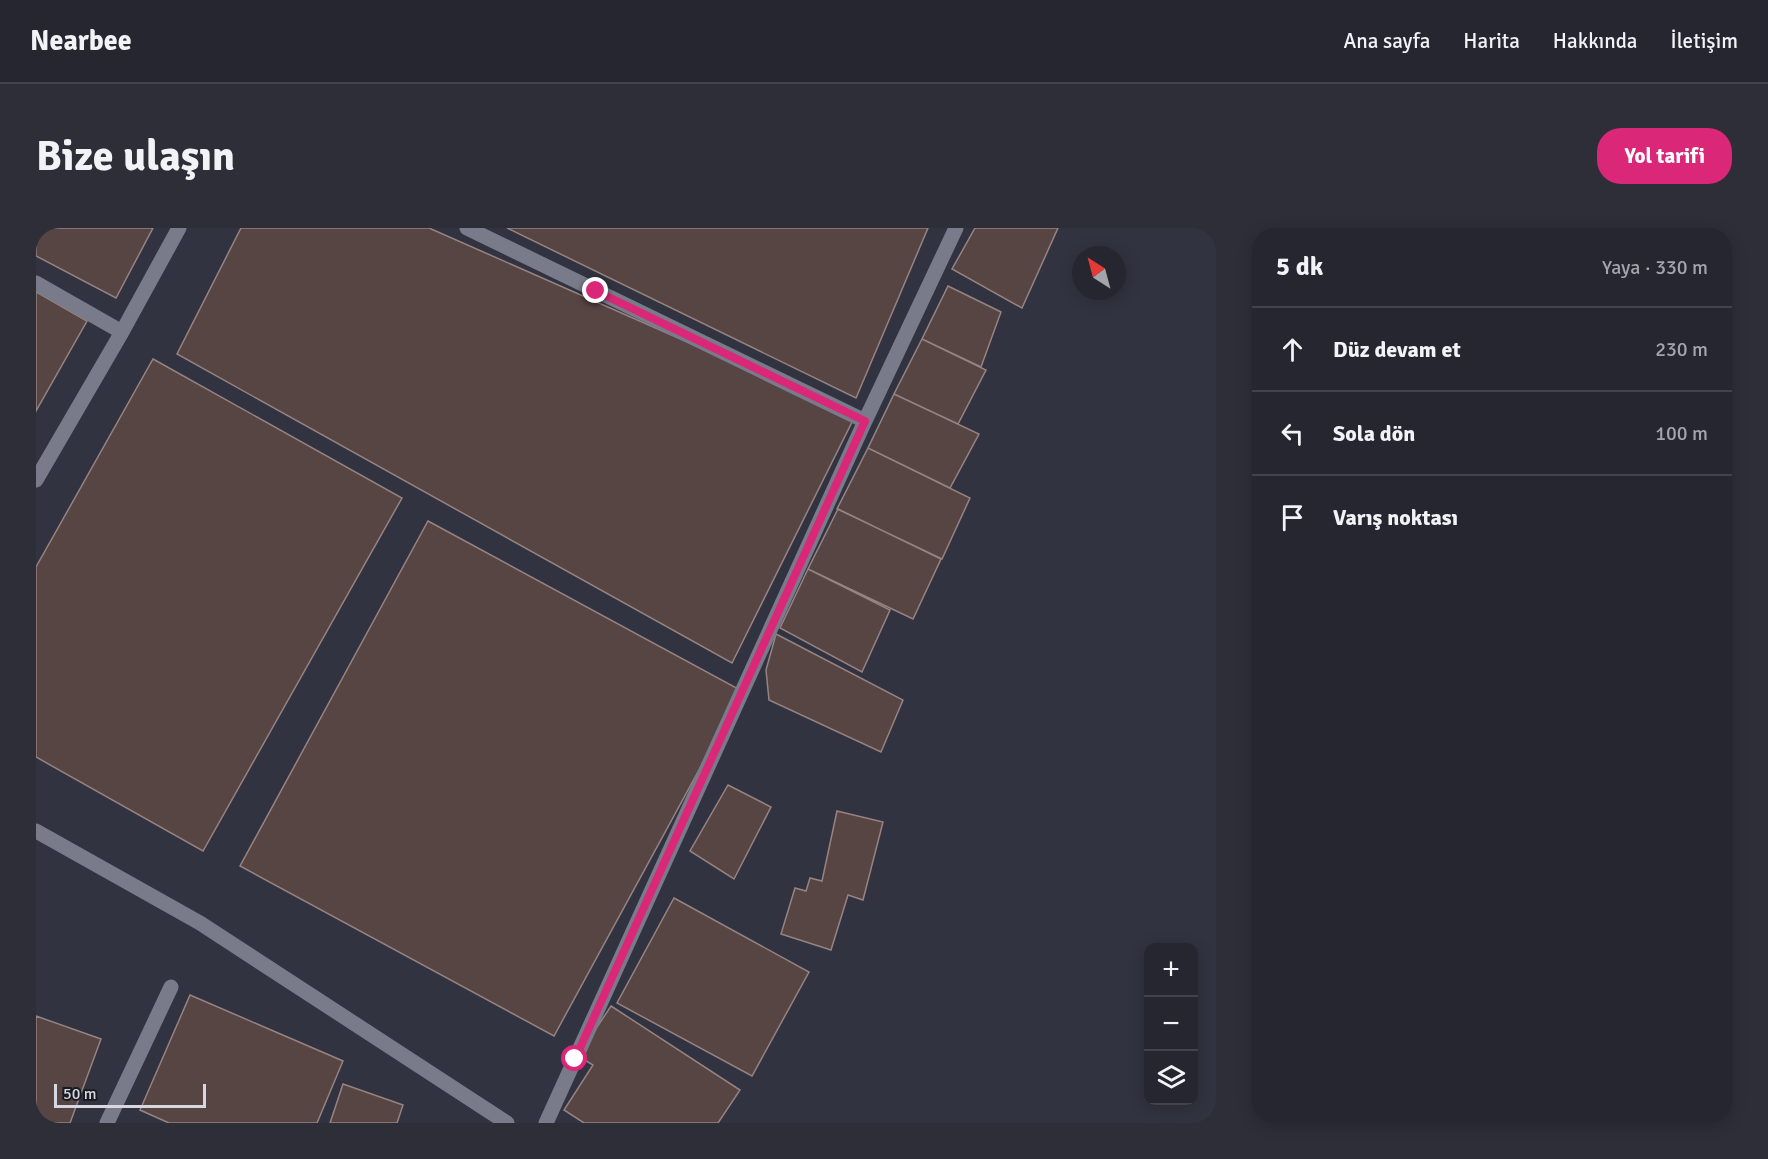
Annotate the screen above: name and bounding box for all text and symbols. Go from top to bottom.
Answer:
text: Nearbee [30,24,132,58]
text: Ana sayfa [1343,28,1430,54]
text: Harita [1463,28,1520,54]
text: Hakkında [1553,28,1638,54]
text: İletişim [1671,28,1738,54]
button: Yol tarifi [1597,128,1732,184]
text: Bize ulaşın [36,131,235,182]
north arrow [1072,246,1126,300]
text: 5 dk [1276,251,1323,283]
text: Yaya · 330 m [1602,255,1708,280]
route end [582,277,608,303]
icon: ahead [1276,333,1309,366]
text: Düz devam et [1333,336,1461,363]
text: 230 m [1655,337,1708,362]
icon: left [1276,417,1309,450]
text: Sola dön [1333,420,1415,447]
text: 100 m [1655,421,1708,446]
icon: arrive [1276,501,1309,534]
text: Varış noktası [1333,504,1458,531]
map controls [1144,943,1198,1105]
button: + [1144,943,1198,997]
button: − [1144,997,1198,1051]
route start [561,1045,587,1071]
button: layers [1144,1051,1198,1105]
scale bar [54,1081,206,1108]
text: 50 m [63,1084,97,1104]

